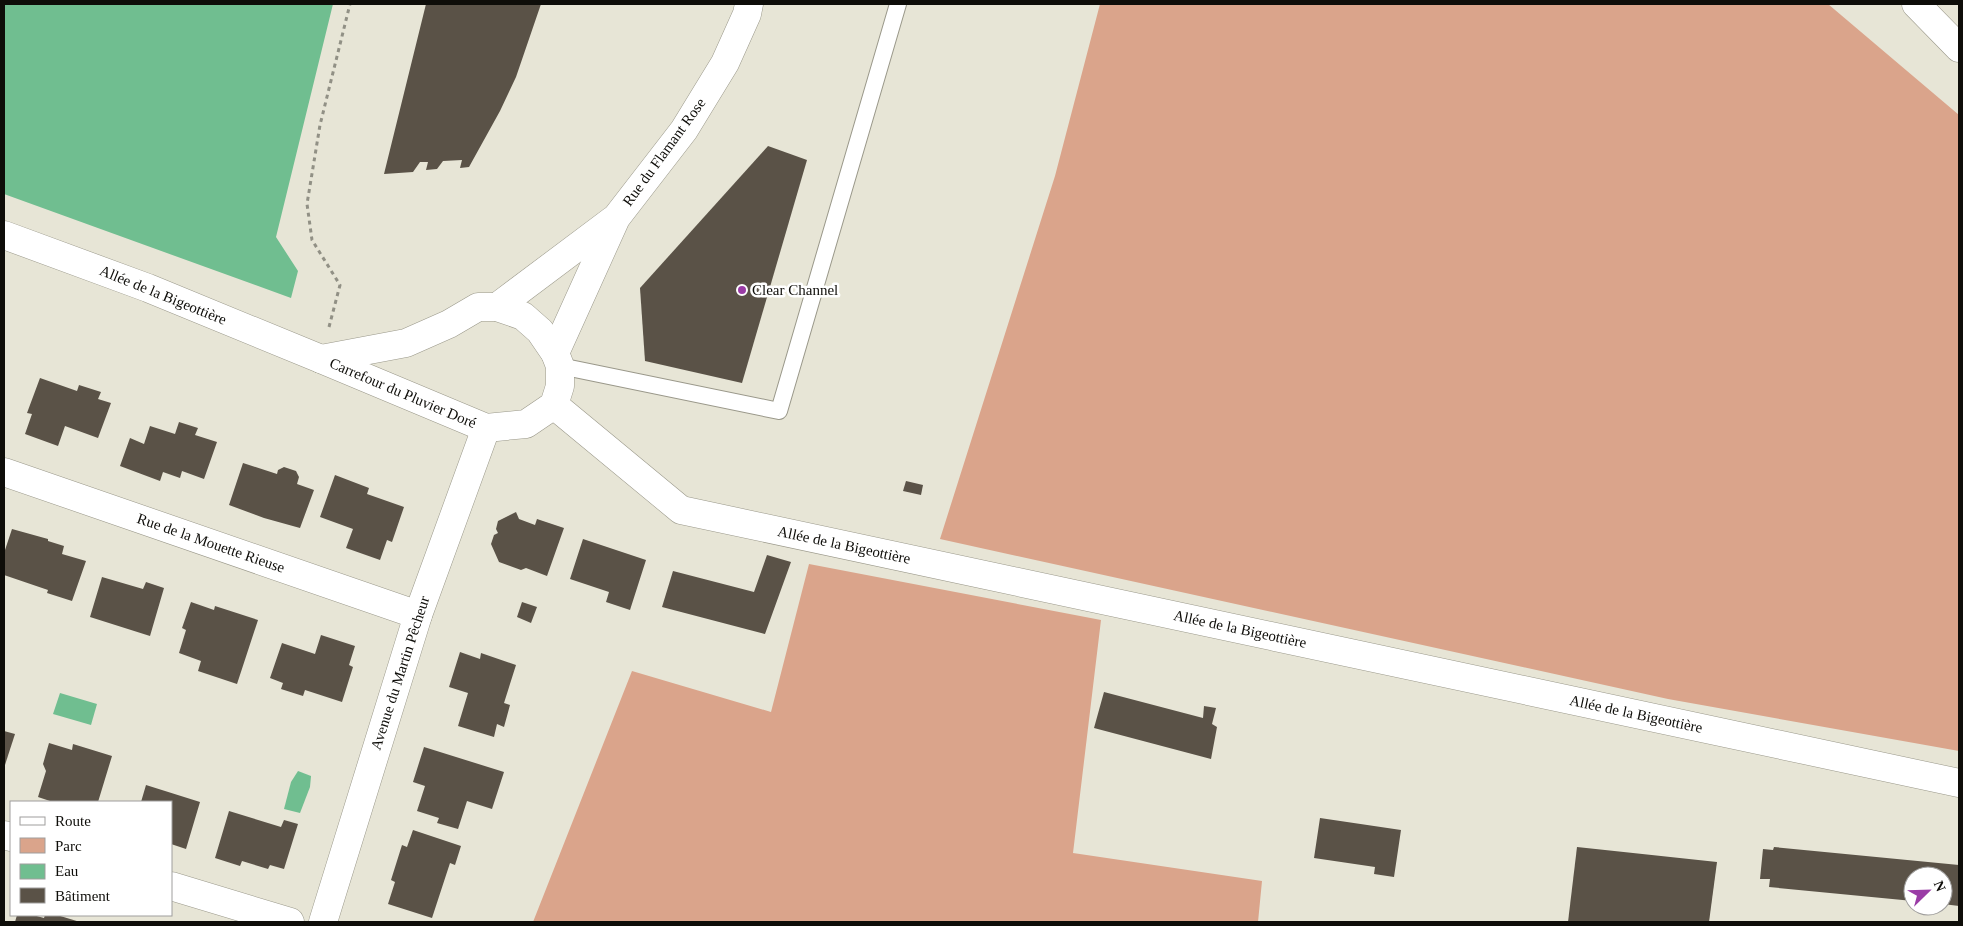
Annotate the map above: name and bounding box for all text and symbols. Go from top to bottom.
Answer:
street label: Rue du Flamant Rose [619,95,709,209]
street label: Allée de la Bigeottière [97,262,229,328]
place label: Clear Channel [752,282,838,298]
marker: Clear Channel [736,284,748,296]
street label: Carrefour du Pluvier Doré [327,355,479,431]
street label: Rue de la Mouette Rieuse [135,510,287,576]
street label: Allée de la Bigeottière [776,523,912,567]
street label: Avenue du Martin Pêcheur [368,594,432,752]
street label: Allée de la Bigeottière [1172,607,1308,651]
street label: Allée de la Bigeottière [1568,692,1704,736]
legend [10,801,172,916]
text: Route [55,813,91,829]
text: Parc [55,838,82,854]
text: Eau [55,863,79,879]
north arrow [1903,866,1953,916]
text: N [1931,879,1948,894]
text: Bâtiment [55,888,111,904]

